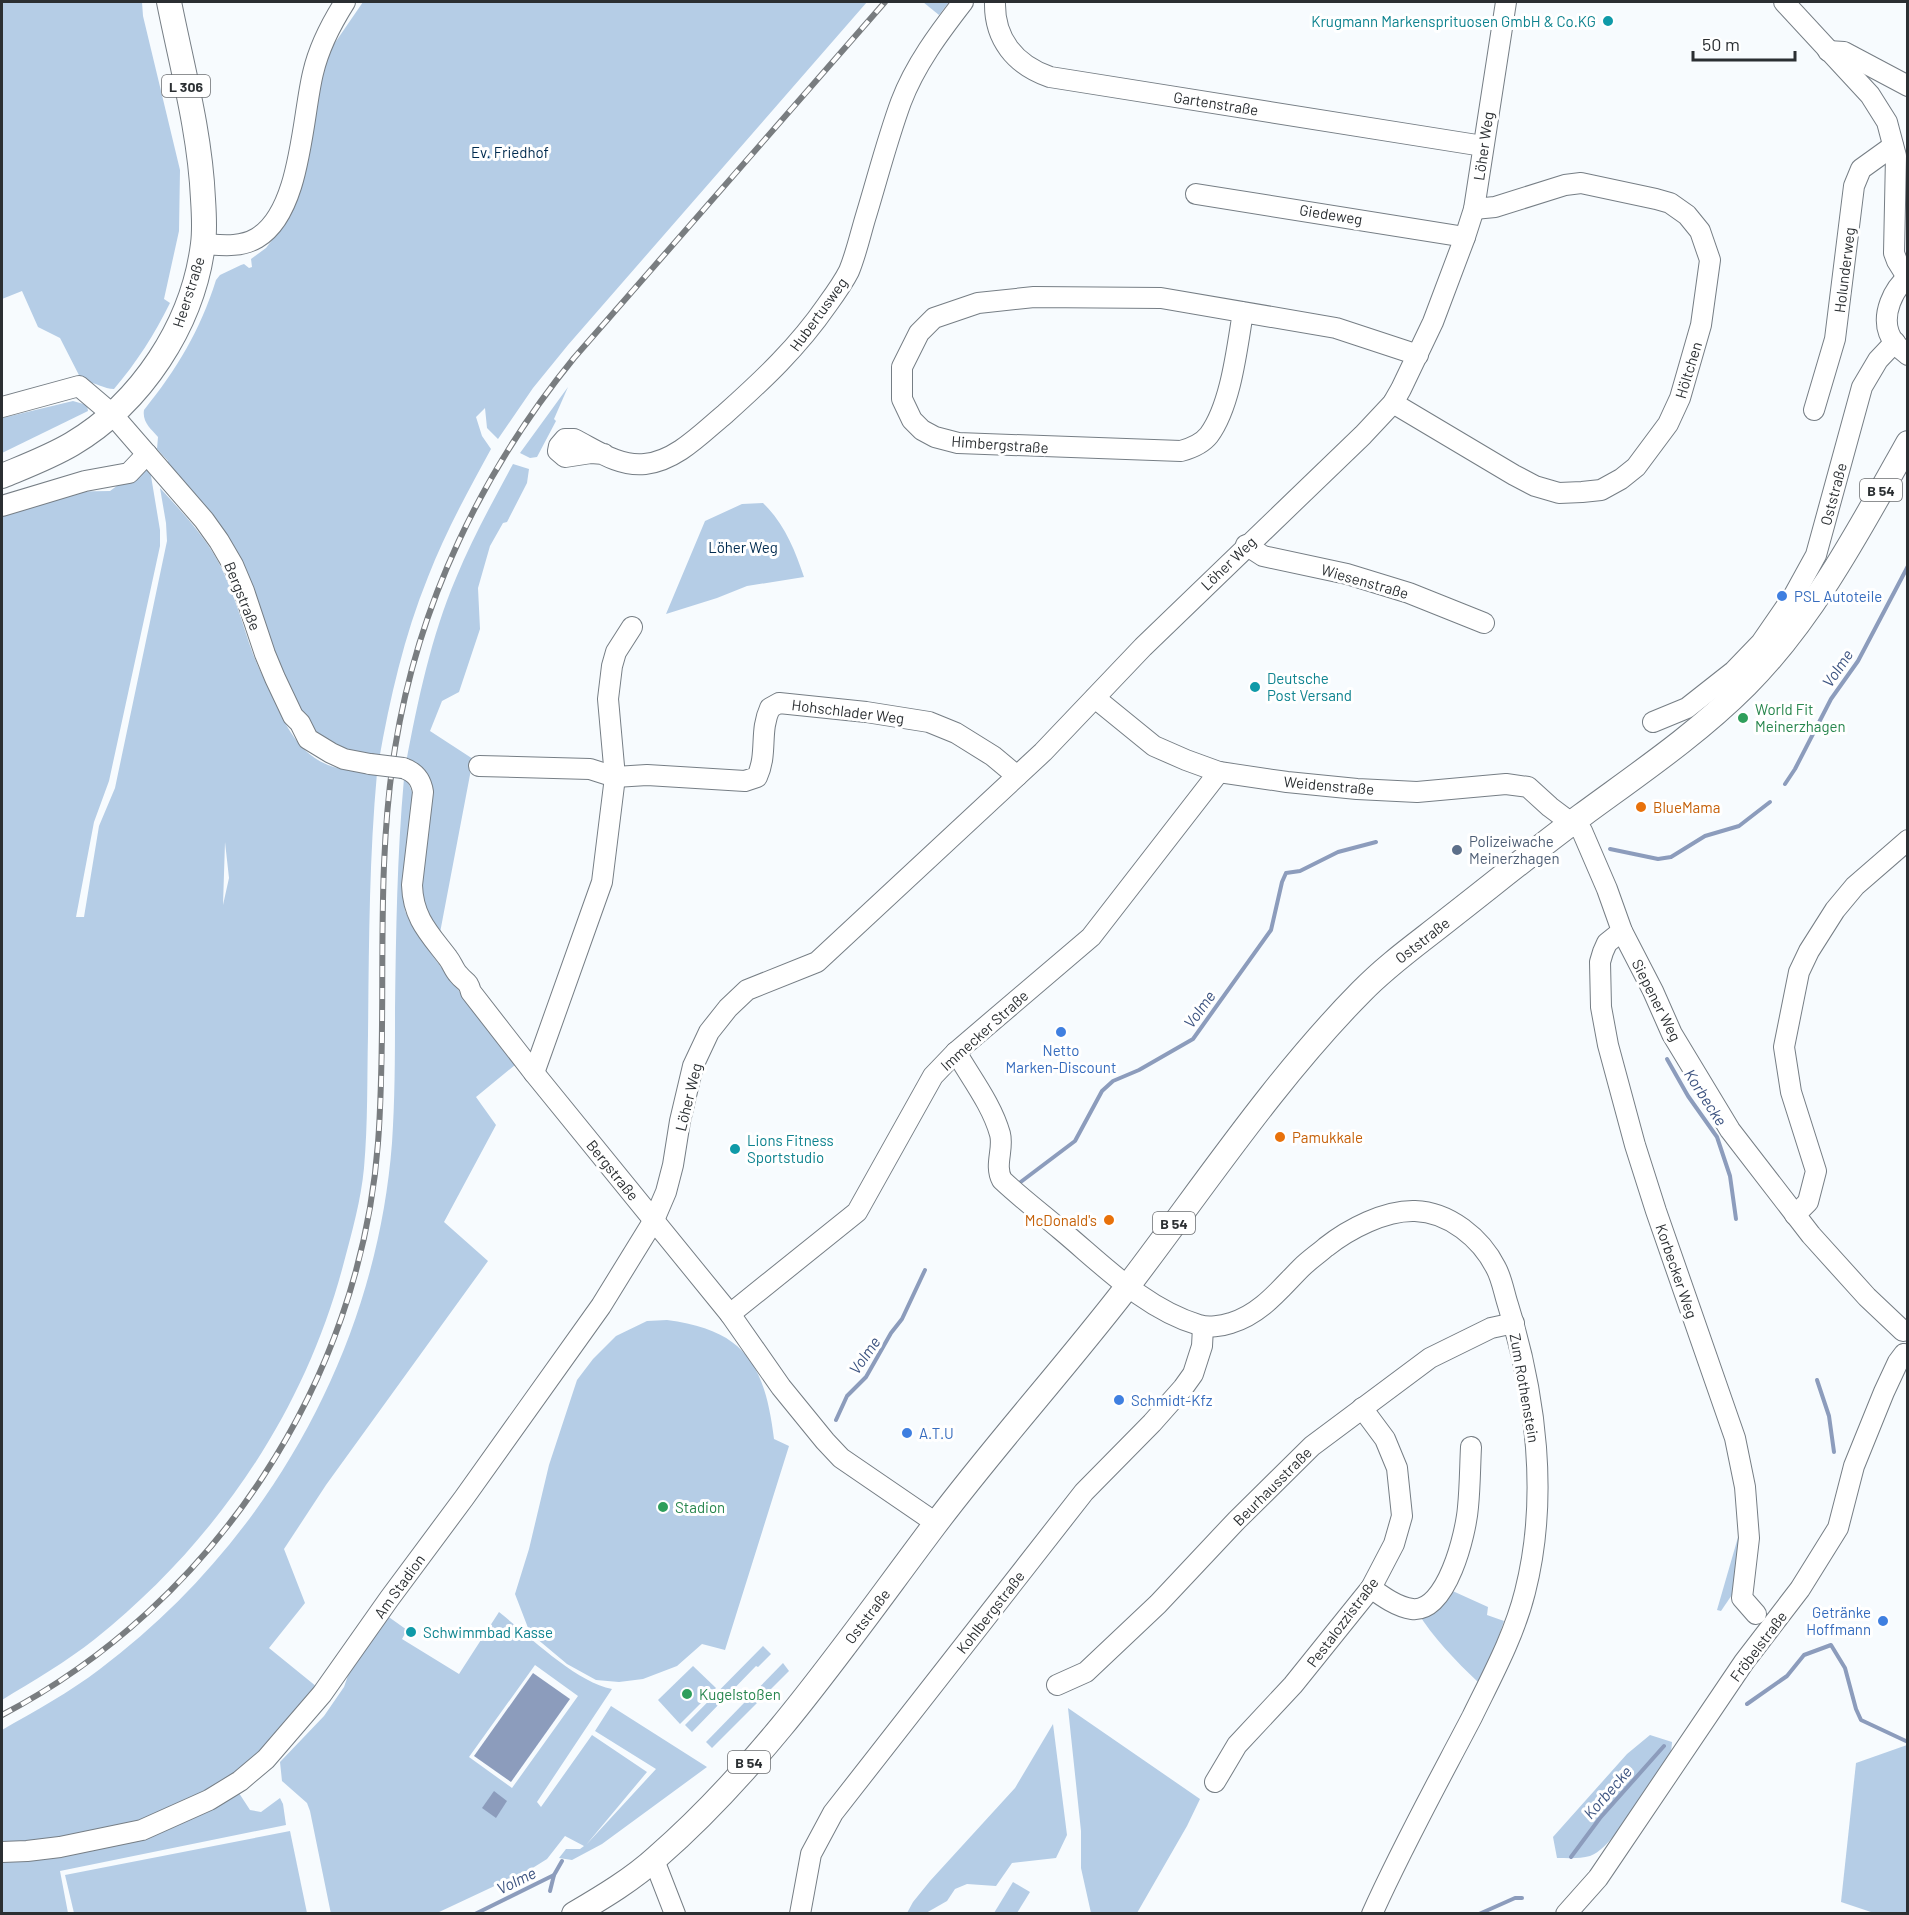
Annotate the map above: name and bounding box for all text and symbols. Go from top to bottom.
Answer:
place label: Krugmann Markensprituosen GmbH & Co.KG [1311,12,1596,30]
marker: Krugmann Markensprituosen GmbH & Co.KG [1601,14,1615,28]
scale bar [1693,24,1795,62]
text: 50 m [1702,33,1740,55]
road number: L 306 [162,75,210,97]
street label: Gartenstraße [1172,87,1260,119]
street label: Löher Weg [1469,110,1497,182]
park label: Ev. Friedhof [471,143,549,161]
street label: Giedeweg [1298,200,1364,228]
street label: Holunderweg [1830,226,1858,314]
street label: Heerstraße [168,254,208,330]
street label: Hubertusweg [785,274,851,354]
street label: Höltchen [1671,339,1705,401]
street label: Himbergstraße [951,432,1049,456]
street label: Oststraße [1816,461,1850,527]
road number: B 54 [1860,479,1902,501]
street label: Löher Weg [1197,532,1259,594]
park label: Löher Weg [708,538,778,556]
street label: Bergstraße [221,559,265,633]
street label: Wiesenstraße [1319,560,1411,602]
place label: PSL Autoteile [1794,587,1882,605]
marker: PSL Autoteile [1775,589,1789,603]
water label: Volme [1818,646,1856,690]
place label: Deutsche Post Versand [1267,669,1352,704]
marker: Deutsche Post Versand [1248,680,1262,694]
street label: Hohschlader Weg [791,695,905,727]
place label: World Fit Meinerzhagen [1755,700,1846,735]
marker: World Fit Meinerzhagen [1736,711,1750,725]
street label: Weidenstraße [1283,772,1375,798]
place label: BlueMama [1653,798,1720,816]
marker: BlueMama [1634,800,1648,814]
place label: Polizeiwache Meinerzhagen [1469,832,1560,867]
marker: Polizeiwache Meinerzhagen [1450,843,1464,857]
street label: Oststraße [1391,913,1453,967]
street label: Siepener Weg [1629,956,1685,1044]
street label: Immecker Straße [936,986,1032,1074]
water label: Volme [1179,987,1219,1031]
marker: Netto Marken-Discount [1054,1025,1068,1039]
place label: Netto Marken-Discount [1006,1041,1116,1076]
street label: Löher Weg [671,1061,705,1133]
water label: Korbecke [1681,1065,1731,1129]
place label: Pamukkale [1292,1128,1363,1146]
marker: Pamukkale [1273,1130,1287,1144]
place label: Lions Fitness Sportstudio [747,1131,834,1166]
street label: Bergstraße [583,1136,643,1204]
marker: Lions Fitness Sportstudio [728,1142,742,1156]
place label: McDonald's [1025,1211,1097,1229]
road number: B 54 [1153,1212,1195,1234]
marker: McDonald's [1102,1213,1116,1227]
street label: Korbecker Weg [1652,1221,1702,1321]
street label: Zum Rothenstein [1507,1332,1543,1444]
water label: Volme [844,1333,884,1377]
place label: Schmidt-Kfz [1131,1391,1213,1409]
marker: Schmidt-Kfz [1112,1393,1126,1407]
place label: A.T.U [919,1424,954,1442]
marker: A.T.U [900,1426,914,1440]
street label: Beurhausstraße [1229,1443,1315,1529]
place label: Stadion [675,1498,725,1516]
marker: Stadion [656,1500,670,1514]
street label: Am Stadion [370,1551,428,1621]
street label: Kohlbergstraße [952,1567,1028,1657]
street label: Pestalozzistraße [1302,1574,1382,1670]
street label: Oststraße [841,1585,893,1647]
place label: Getränke Hoffmann [1806,1603,1871,1638]
street label: Fröbelstraße [1726,1607,1790,1685]
marker: Getränke Hoffmann [1876,1614,1890,1628]
place label: Schwimmbad Kasse [423,1623,553,1641]
marker: Schwimmbad Kasse [404,1625,418,1639]
place label: Kugelstoßen [699,1685,781,1703]
marker: Kugelstoßen [680,1687,694,1701]
road number: B 54 [728,1751,770,1773]
water label: Korbecke [1579,1762,1635,1822]
water label: Volme [493,1862,539,1898]

